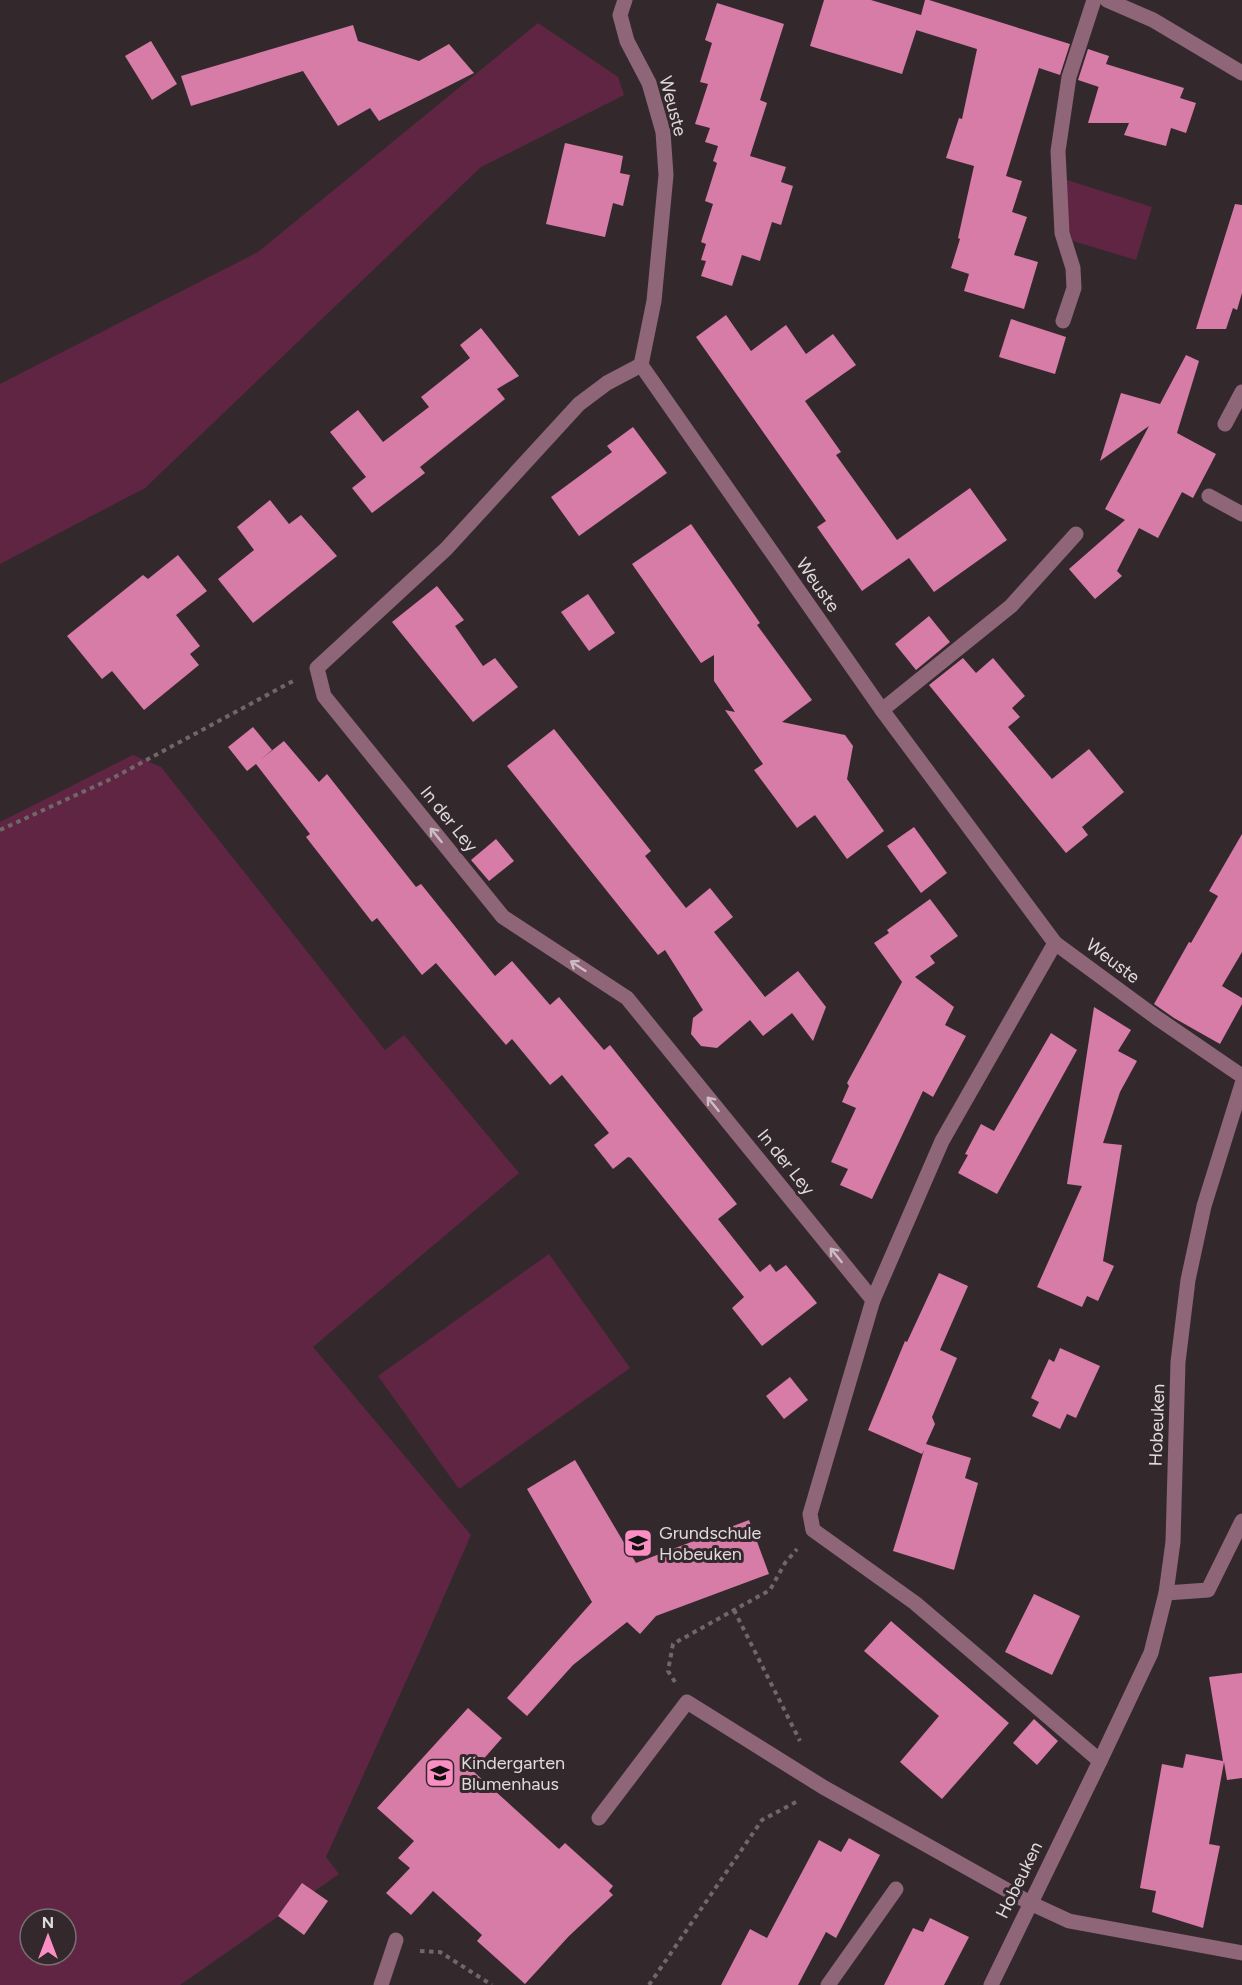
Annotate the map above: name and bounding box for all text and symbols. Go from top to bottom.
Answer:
street label: Weuste [654,73,692,139]
street label: Weuste [791,554,845,617]
street label: In der Ley [416,781,483,857]
one-way arrow [430,827,443,843]
street label: Weuste [1082,934,1144,988]
one-way arrow [570,960,587,972]
one-way arrow [707,1096,720,1112]
street label: In der Ley [753,1124,820,1200]
one-way arrow [829,1247,842,1263]
street label: Hobeuken [1145,1383,1169,1467]
place label: Grundschule Hobeuken [659,1522,762,1565]
school or university icon: Grundschule Hobeuken [622,1527,654,1559]
place label: Kindergarten Blumenhaus [461,1752,565,1795]
school or university icon: Kindergarten Blumenhaus [424,1757,456,1789]
street label: Hobeuken [991,1838,1047,1922]
north arrow [18,1907,78,1967]
text: N [42,1913,54,1932]

